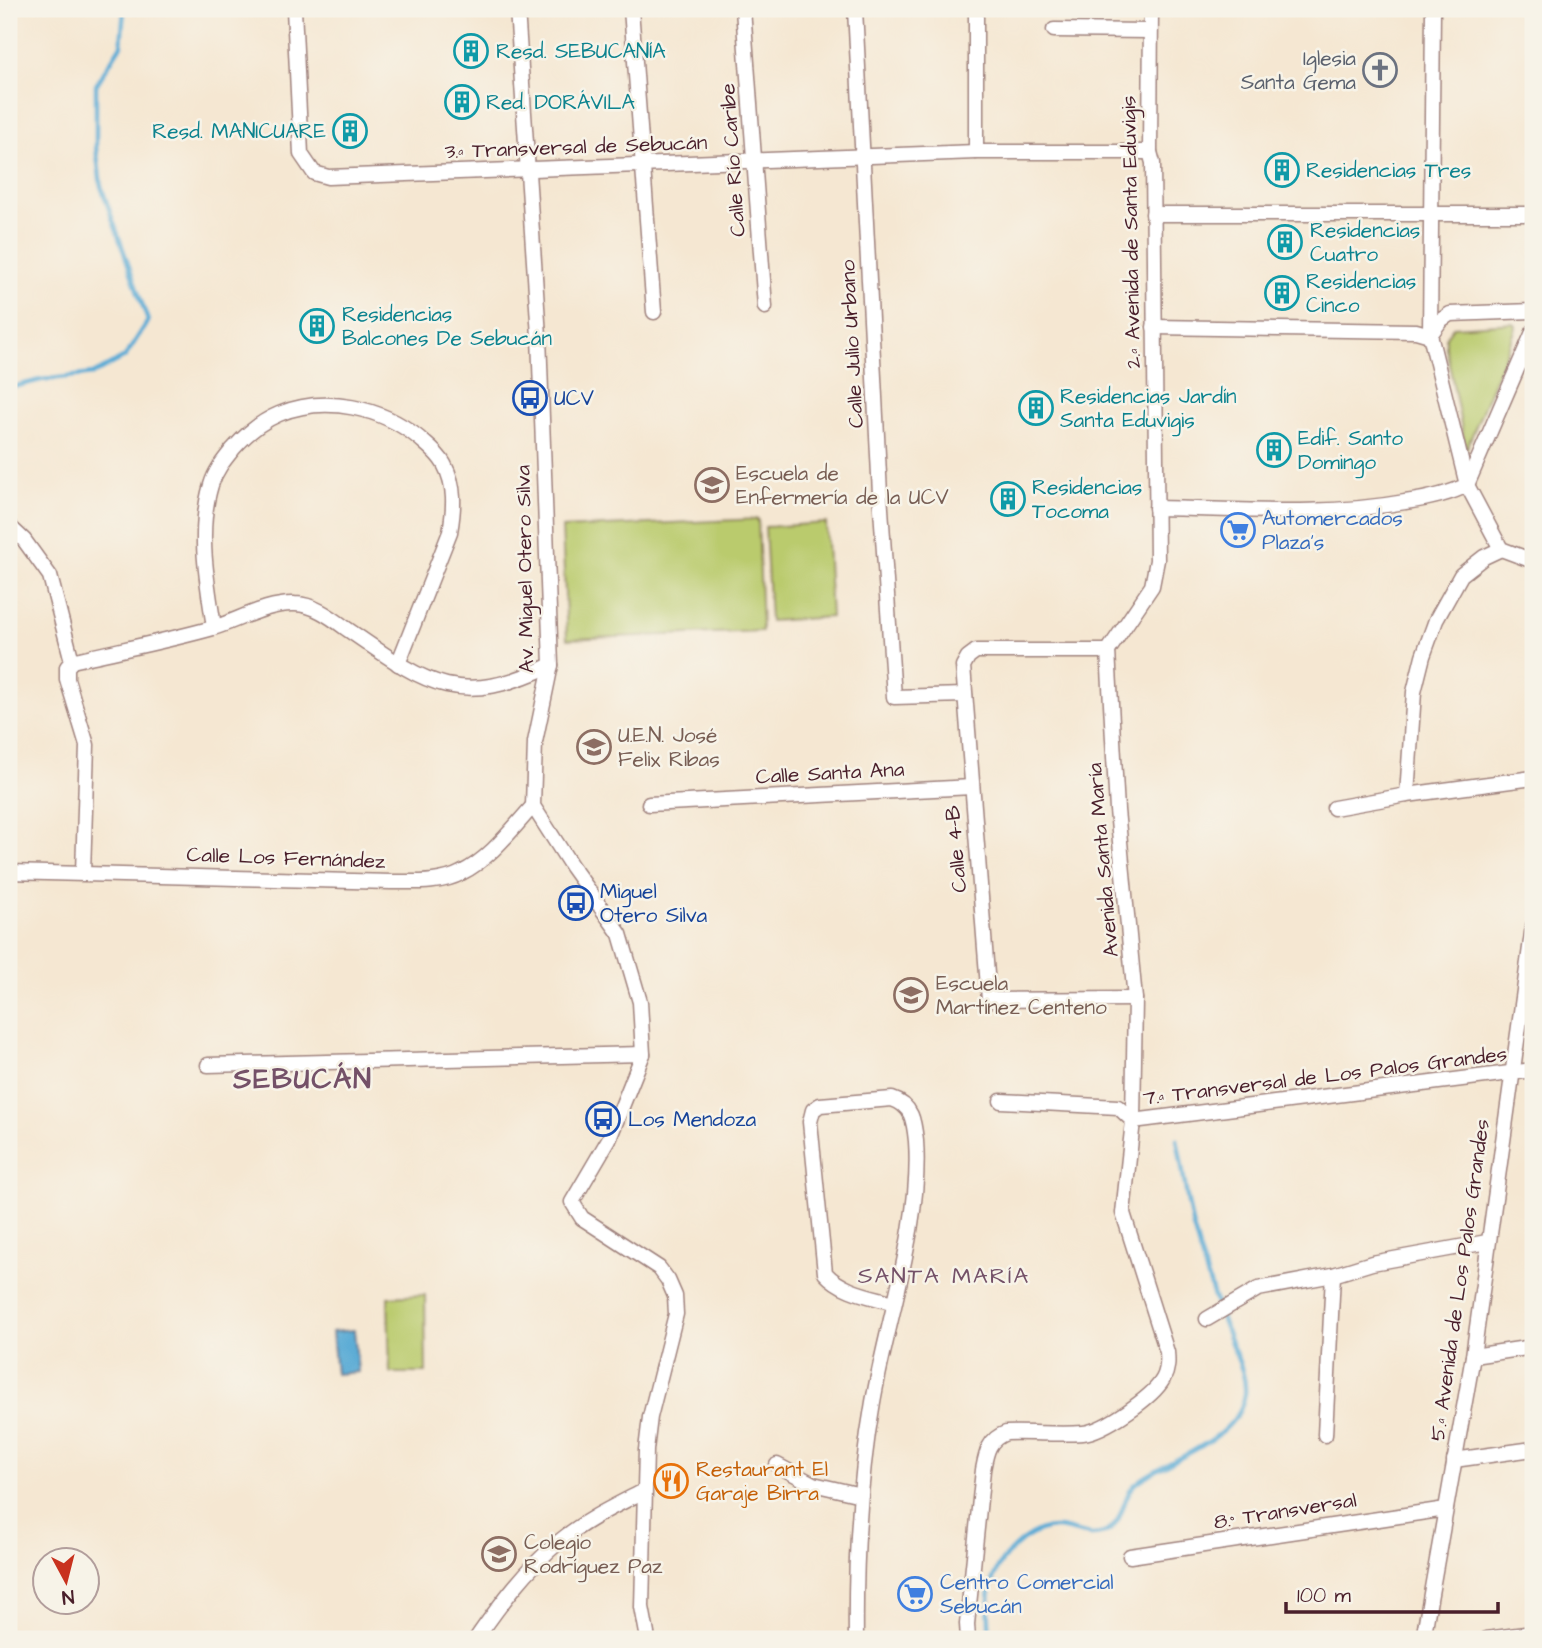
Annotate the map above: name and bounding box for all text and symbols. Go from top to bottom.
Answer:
building icon: Resd. SEBUCANÍA [452,32,490,70]
place label: Resd. SEBUCANÍA [496,37,666,66]
place label: Iglesia Santa Gema [1241,44,1356,97]
church icon: Iglesia Santa Gema [1361,51,1399,89]
street label: Calle Río Caribe [713,82,753,238]
building icon: Red. DORÁVILA [443,83,481,121]
place label: Red. DORÁVILA [486,88,635,117]
street label: 2.ª Avenida de Santa Eduvigis [1114,95,1150,369]
building icon: Resd. MANICUARE [331,112,369,150]
place label: Resd. MANICUARE [152,117,327,146]
street label: 3.ª Transversal de Sebucán [444,128,708,166]
building icon: Residencias Tres [1263,151,1301,189]
place label: Residencias Tres [1306,156,1471,185]
place label: Residencias Cuatro [1310,216,1420,269]
building icon: Residencias Cuatro [1266,223,1304,261]
street label: Calle Julio Urbano [833,259,871,429]
place label: Residencias Cinco [1306,267,1416,320]
building icon: Residencias Cinco [1263,274,1301,312]
place label: Residencias Balcones De Sebucán [342,300,552,353]
building icon: Residencias Balcones De Sebucán [298,307,336,345]
bus stop icon: UCV [511,379,549,417]
place label: Residencias Jardín Santa Eduvigis [1060,382,1237,437]
place label: UCV [554,384,594,413]
building icon: Residencias Jardín Santa Eduvigis [1017,389,1055,427]
place label: Edif. Santo Domingo [1298,424,1403,479]
building icon: Edif. Santo Domingo [1255,431,1293,469]
place label: Escuela de Enfermería de la UCV [736,459,949,512]
street label: Av. Miguel Otero Silva [509,464,543,673]
school or university icon: Escuela de Enfermería de la UCV [693,466,731,504]
place label: Residencias Tocoma [1032,473,1142,526]
building icon: Residencias Tocoma [989,480,1027,518]
place label: Automercados Plaza's [1262,504,1403,557]
supermarket icon: Automercados Plaza's [1219,511,1257,549]
place label: U.E.N. José Felix Ribas [618,721,720,774]
school or university icon: U.E.N. José Felix Ribas [575,728,613,766]
street label: Calle Santa Ana [755,755,905,791]
street label: Avenida Santa María [1080,761,1126,958]
street label: Calle 4-B [938,804,974,894]
street label: Calle Los Fernández [186,840,387,876]
place label: Miguel Otero Silva [600,877,708,930]
bus stop icon: Miguel Otero Silva [557,884,595,922]
place label: Escuela Martínez Centeno [936,969,1107,1022]
school or university icon: Escuela Martínez Centeno [892,976,930,1014]
street label: 7.ª Transversal de Los Palos Grandes [1141,1039,1509,1113]
district label: SEBUCÁN [232,1060,373,1099]
bus stop icon: Los Mendoza [584,1100,622,1138]
place label: Los Mendoza [628,1105,757,1134]
street label: 5.ª Avenida de Los Palos Grandes [1423,1117,1497,1443]
district label: SANTA MARÍA [858,1260,1030,1292]
place label: Restaurant El Garaje Birra [696,1455,828,1508]
restaurant icon: Restaurant El Garaje Birra [652,1462,690,1500]
street label: 8.° Transversal [1211,1485,1359,1537]
place label: Colegio Rodríguez Paz [524,1528,663,1583]
school or university icon: Colegio Rodríguez Paz [480,1535,518,1573]
north arrow [32,1546,102,1616]
place label: Centro Comercial Sebucán [940,1568,1113,1621]
scale bar [1286,1571,1498,1615]
supermarket icon: Centro Comercial Sebucán [896,1575,934,1613]
text: 100 m [1297,1581,1352,1610]
text: N [60,1582,75,1611]

